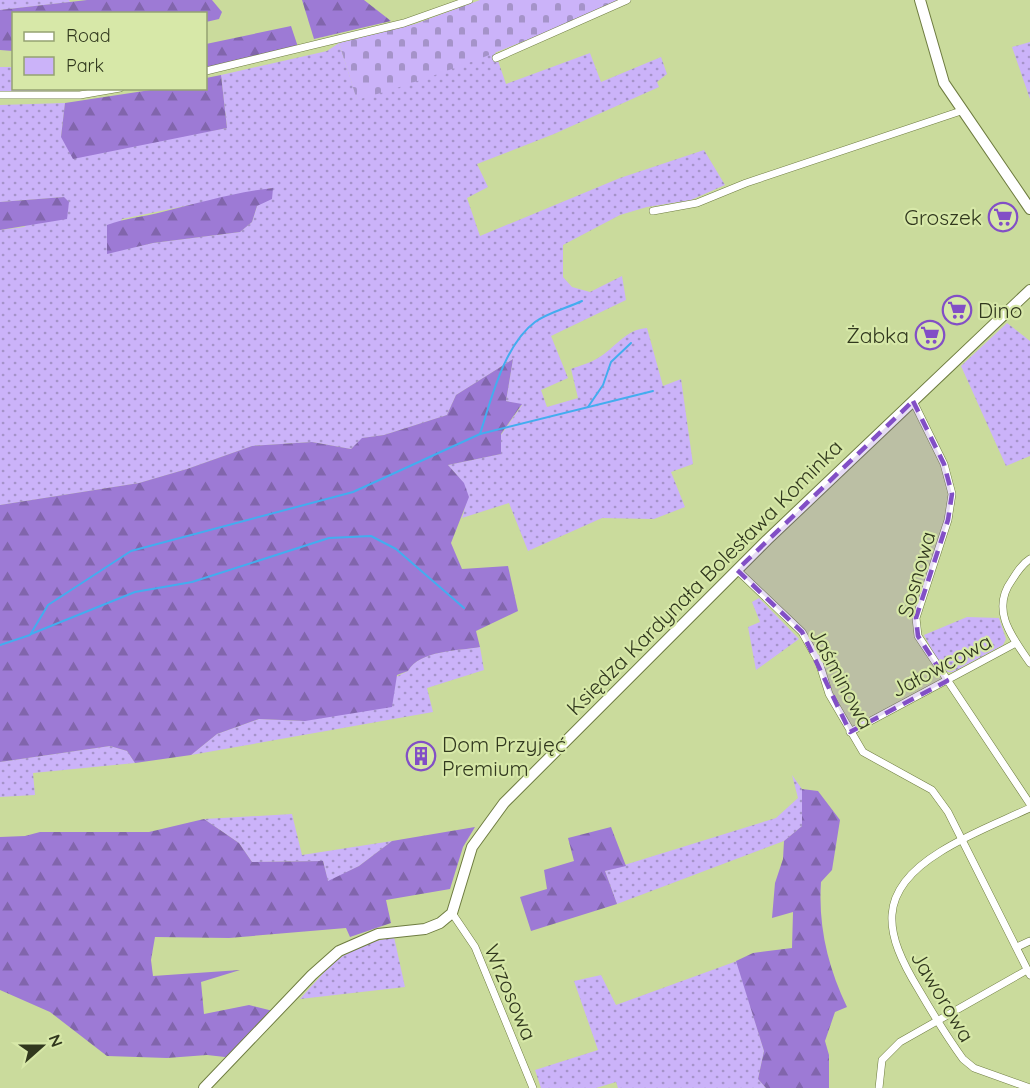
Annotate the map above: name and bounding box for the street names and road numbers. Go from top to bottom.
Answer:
street label: Księdza Kardynała Bolesława Kominka [561,434,847,720]
street label: Sosnowa [891,528,941,620]
street label: Jaśminowa [804,623,880,733]
street label: Jałowcowa [886,628,996,702]
street label: Wrzosowa [479,940,543,1044]
street label: Jaworowa [906,946,980,1046]

